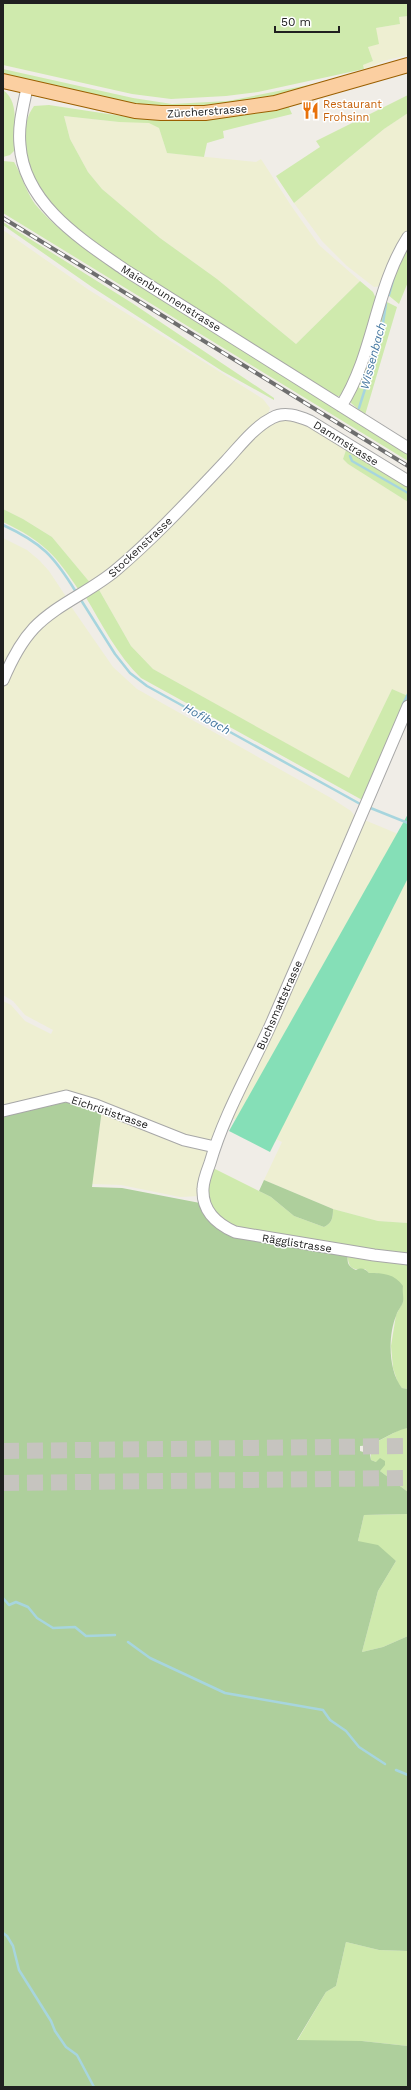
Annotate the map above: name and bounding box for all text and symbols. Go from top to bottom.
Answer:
scale bar [275,8,339,34]
text: 50 m [281,15,311,29]
place label: Restaurant Frohsinn [323,98,382,124]
restaurant icon: Restaurant Frohsinn [300,100,320,120]
street label: Zürcherstrasse [167,102,248,121]
street label: Maienbrunnenstrasse [118,262,223,335]
water label: Wissenbach [357,321,389,391]
street label: Dammstrasse [311,418,381,469]
street label: Stockenstrasse [106,514,175,580]
water label: Hofibach [181,700,233,738]
street label: Buchsmattstrasse [254,958,305,1052]
street label: Eichrütistrasse [70,1093,150,1132]
street label: Rägglistrasse [261,1232,333,1255]

